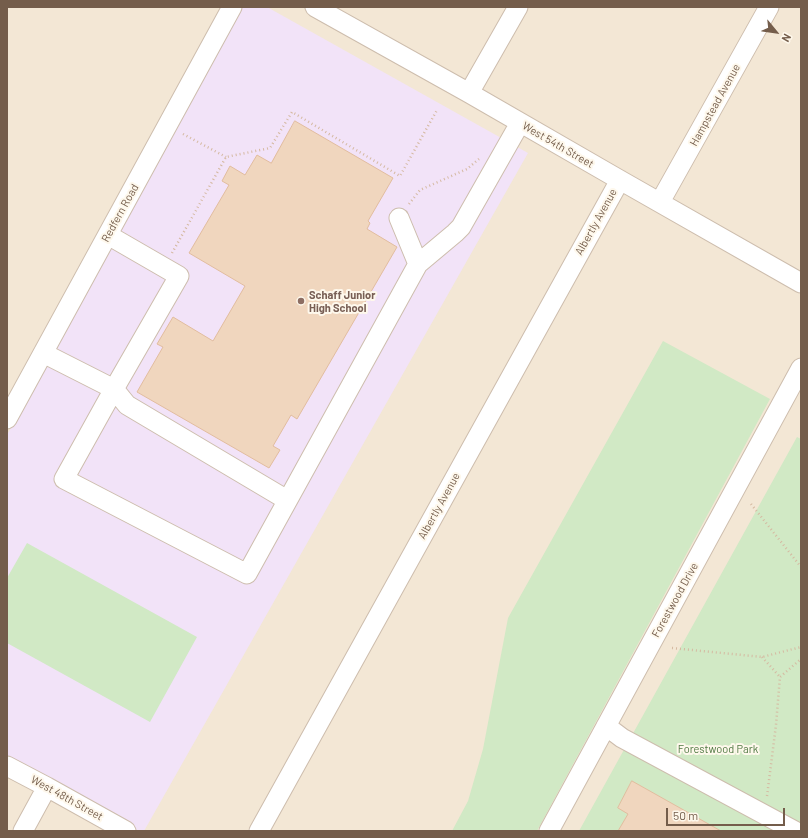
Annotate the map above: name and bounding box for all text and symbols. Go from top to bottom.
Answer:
north arrow [756,12,796,52]
text: N [779,32,794,44]
street label: Hampstead Avenue [687,62,743,148]
street label: West 54th Street [520,119,596,171]
street label: Redfern Road [99,182,141,244]
street label: Albertly Avenue [572,186,620,258]
place label: Schaff Junior High School [309,288,375,314]
marker: Schaff Junior High School [296,296,306,306]
street label: Albertly Avenue [415,470,463,542]
street label: Forestwood Drive [649,560,701,640]
park label: Forestwood Park [678,742,758,756]
street label: West 48th Street [29,773,105,823]
scale bar [668,800,787,826]
text: 50 m [673,808,698,822]

